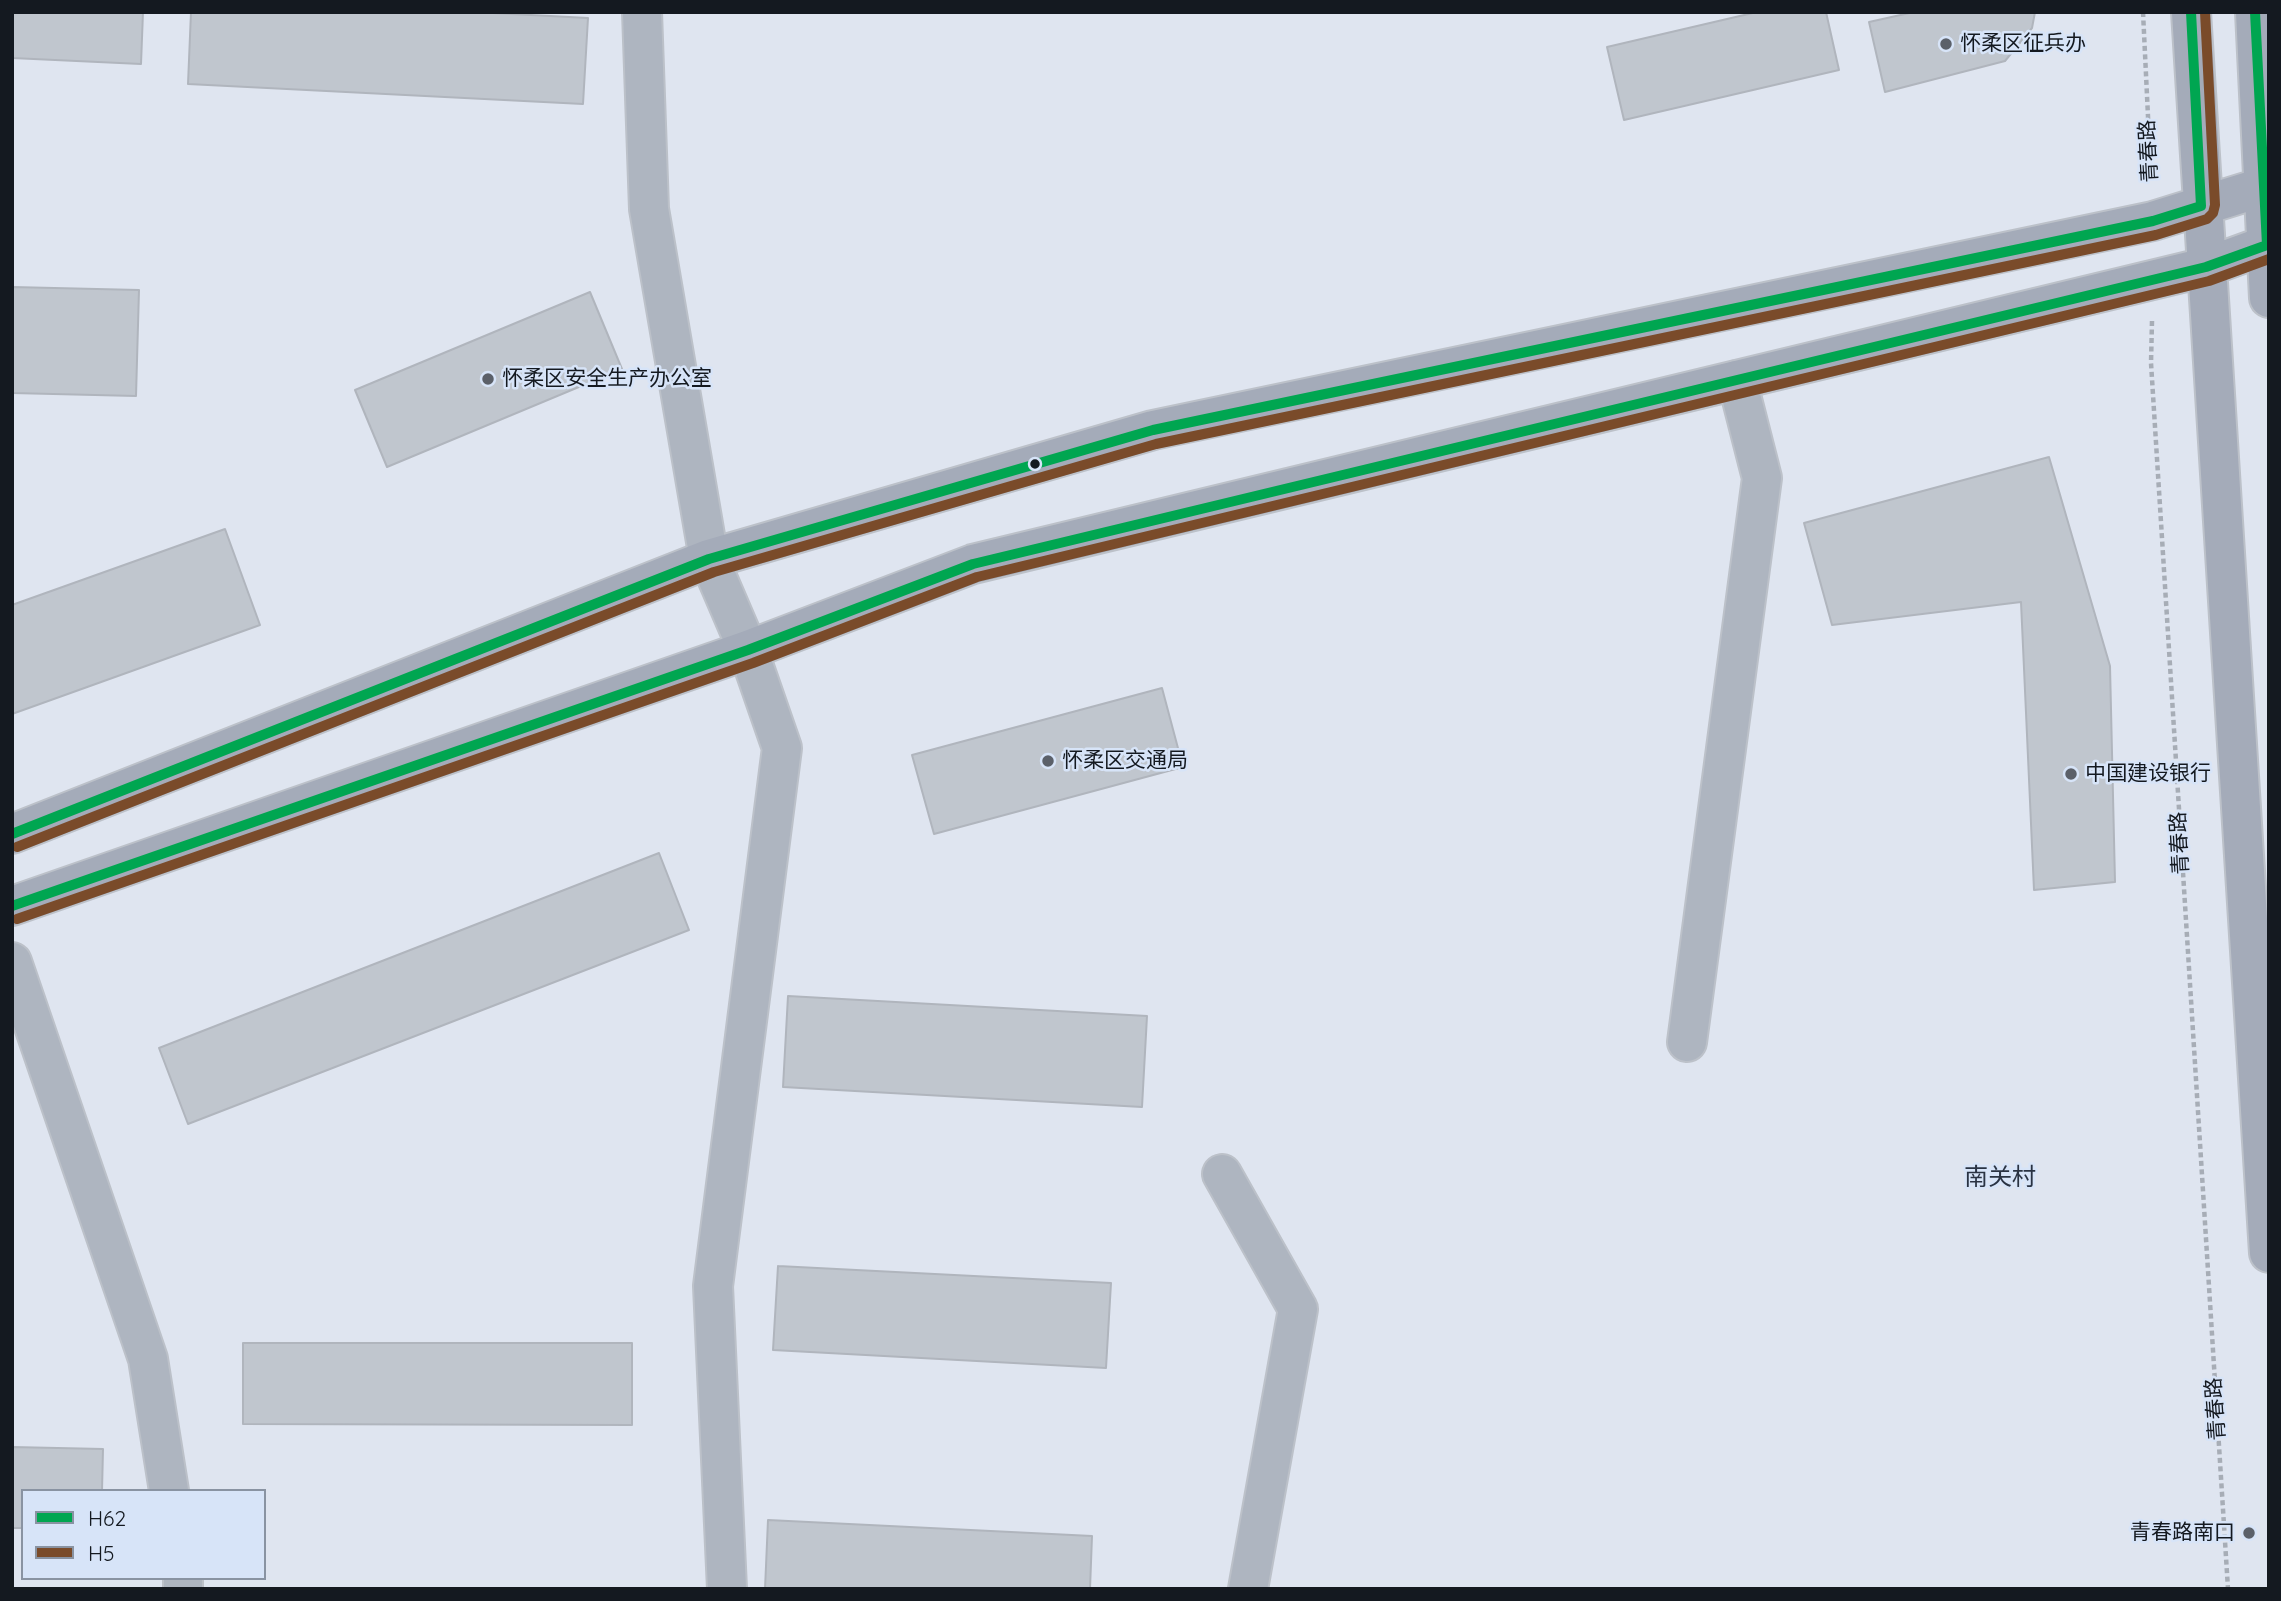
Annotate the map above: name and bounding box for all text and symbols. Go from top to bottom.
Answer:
place label: 怀柔区征兵办 [1960,31,2086,57]
marker: 怀柔区征兵办 [1938,36,1954,52]
street label: 青春路 [2135,119,2163,183]
place label: 怀柔区安全生产办公室 [502,366,712,392]
marker: 怀柔区安全生产办公室 [480,371,496,387]
unlabelled marker [1028,457,1042,471]
place label: 怀柔区交通局 [1062,748,1188,774]
marker: 怀柔区交通局 [1040,753,1056,769]
place label: 中国建设银行 [2085,761,2211,787]
marker: 中国建设银行 [2063,766,2079,782]
street label: 青春路 [2166,811,2194,875]
district label: 南关村 [1964,1164,2036,1192]
street label: 青春路 [2201,1377,2231,1441]
legend [21,1489,266,1580]
text: H62 [88,1505,126,1531]
place label: 青春路南口 [2130,1520,2235,1546]
marker: 青春路南口 [2241,1525,2257,1541]
text: H5 [88,1540,115,1566]

